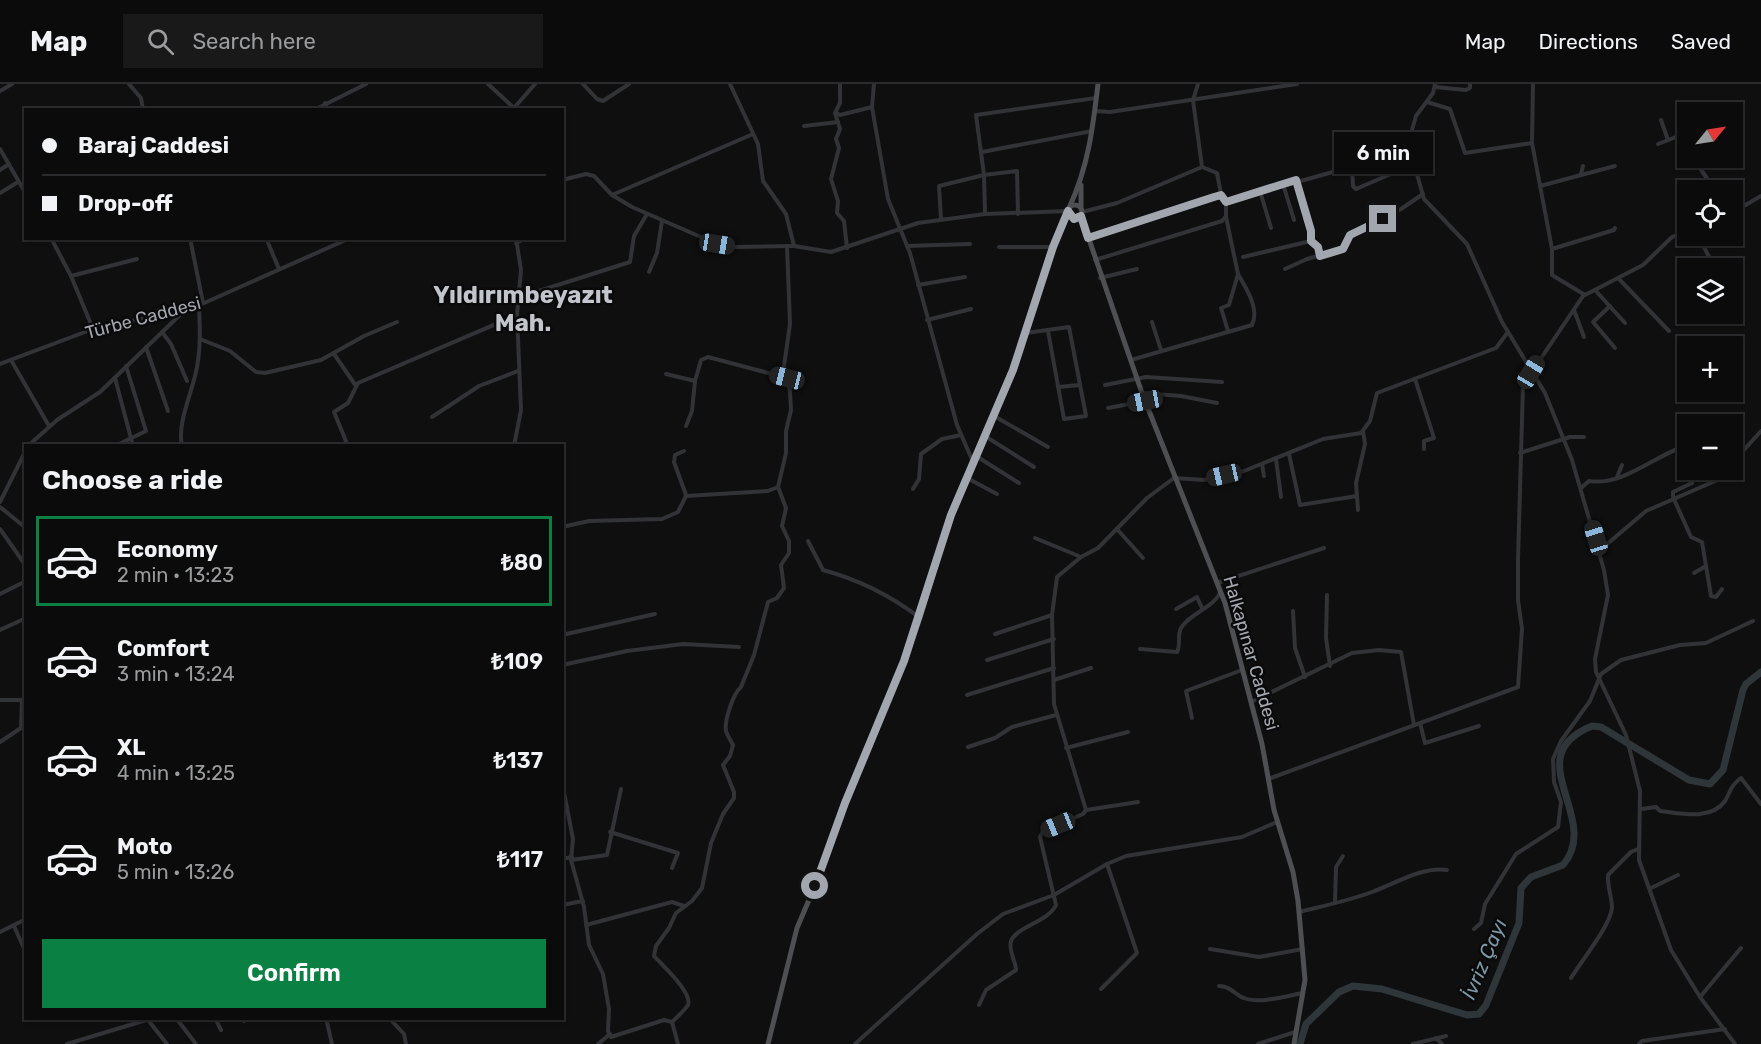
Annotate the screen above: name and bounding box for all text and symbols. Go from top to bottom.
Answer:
search box [123,14,543,68]
text: Map [30,25,87,58]
icon: search [144,25,177,58]
text: Search here [192,28,316,55]
text: Map [1465,29,1506,54]
text: Directions [1539,29,1638,54]
text: Saved [1671,29,1731,54]
north arrow [1677,102,1743,168]
map controls [1677,102,1743,480]
text: Baraj Caddesi [78,132,229,159]
callout: 6 min [1334,132,1432,174]
text: 6 min [1357,141,1410,165]
button: locate [1677,180,1743,246]
text: Drop-off [78,190,173,217]
route end [1369,205,1396,232]
car [698,232,736,256]
button: layers [1677,258,1743,324]
district label: Yıldırımbeyazıt Mah. [433,281,613,337]
street label: Türbe Caddesi [83,292,203,344]
button: + [1677,336,1743,402]
car [1514,352,1548,392]
car [767,365,807,391]
car [1126,389,1164,413]
button: − [1677,414,1743,480]
car [1204,462,1244,488]
text: Choose a ride [42,464,223,496]
car [1582,518,1610,558]
icon: car [45,534,99,588]
text: Economy [117,536,218,563]
text: ₺80 [501,549,543,576]
text: 2 min · 13:23 [117,563,234,587]
street label: Halkapınar Caddesi [1218,573,1284,733]
icon: car [45,633,99,687]
text: Comfort [117,635,209,662]
text: ₺109 [491,648,543,675]
text: 3 min · 13:24 [117,662,235,686]
icon: car [45,732,99,786]
text: XL [117,734,145,761]
text: ₺137 [493,747,543,774]
text: 4 min · 13:25 [117,761,235,785]
car [1038,810,1078,840]
icon: car [45,831,99,885]
text: Moto [117,833,172,860]
text: ₺117 [497,846,543,873]
text: 5 min · 13:26 [117,860,234,884]
route start [801,872,828,899]
water label: İvriz Çayı [1456,915,1512,1003]
button: Confirm [42,939,546,1008]

